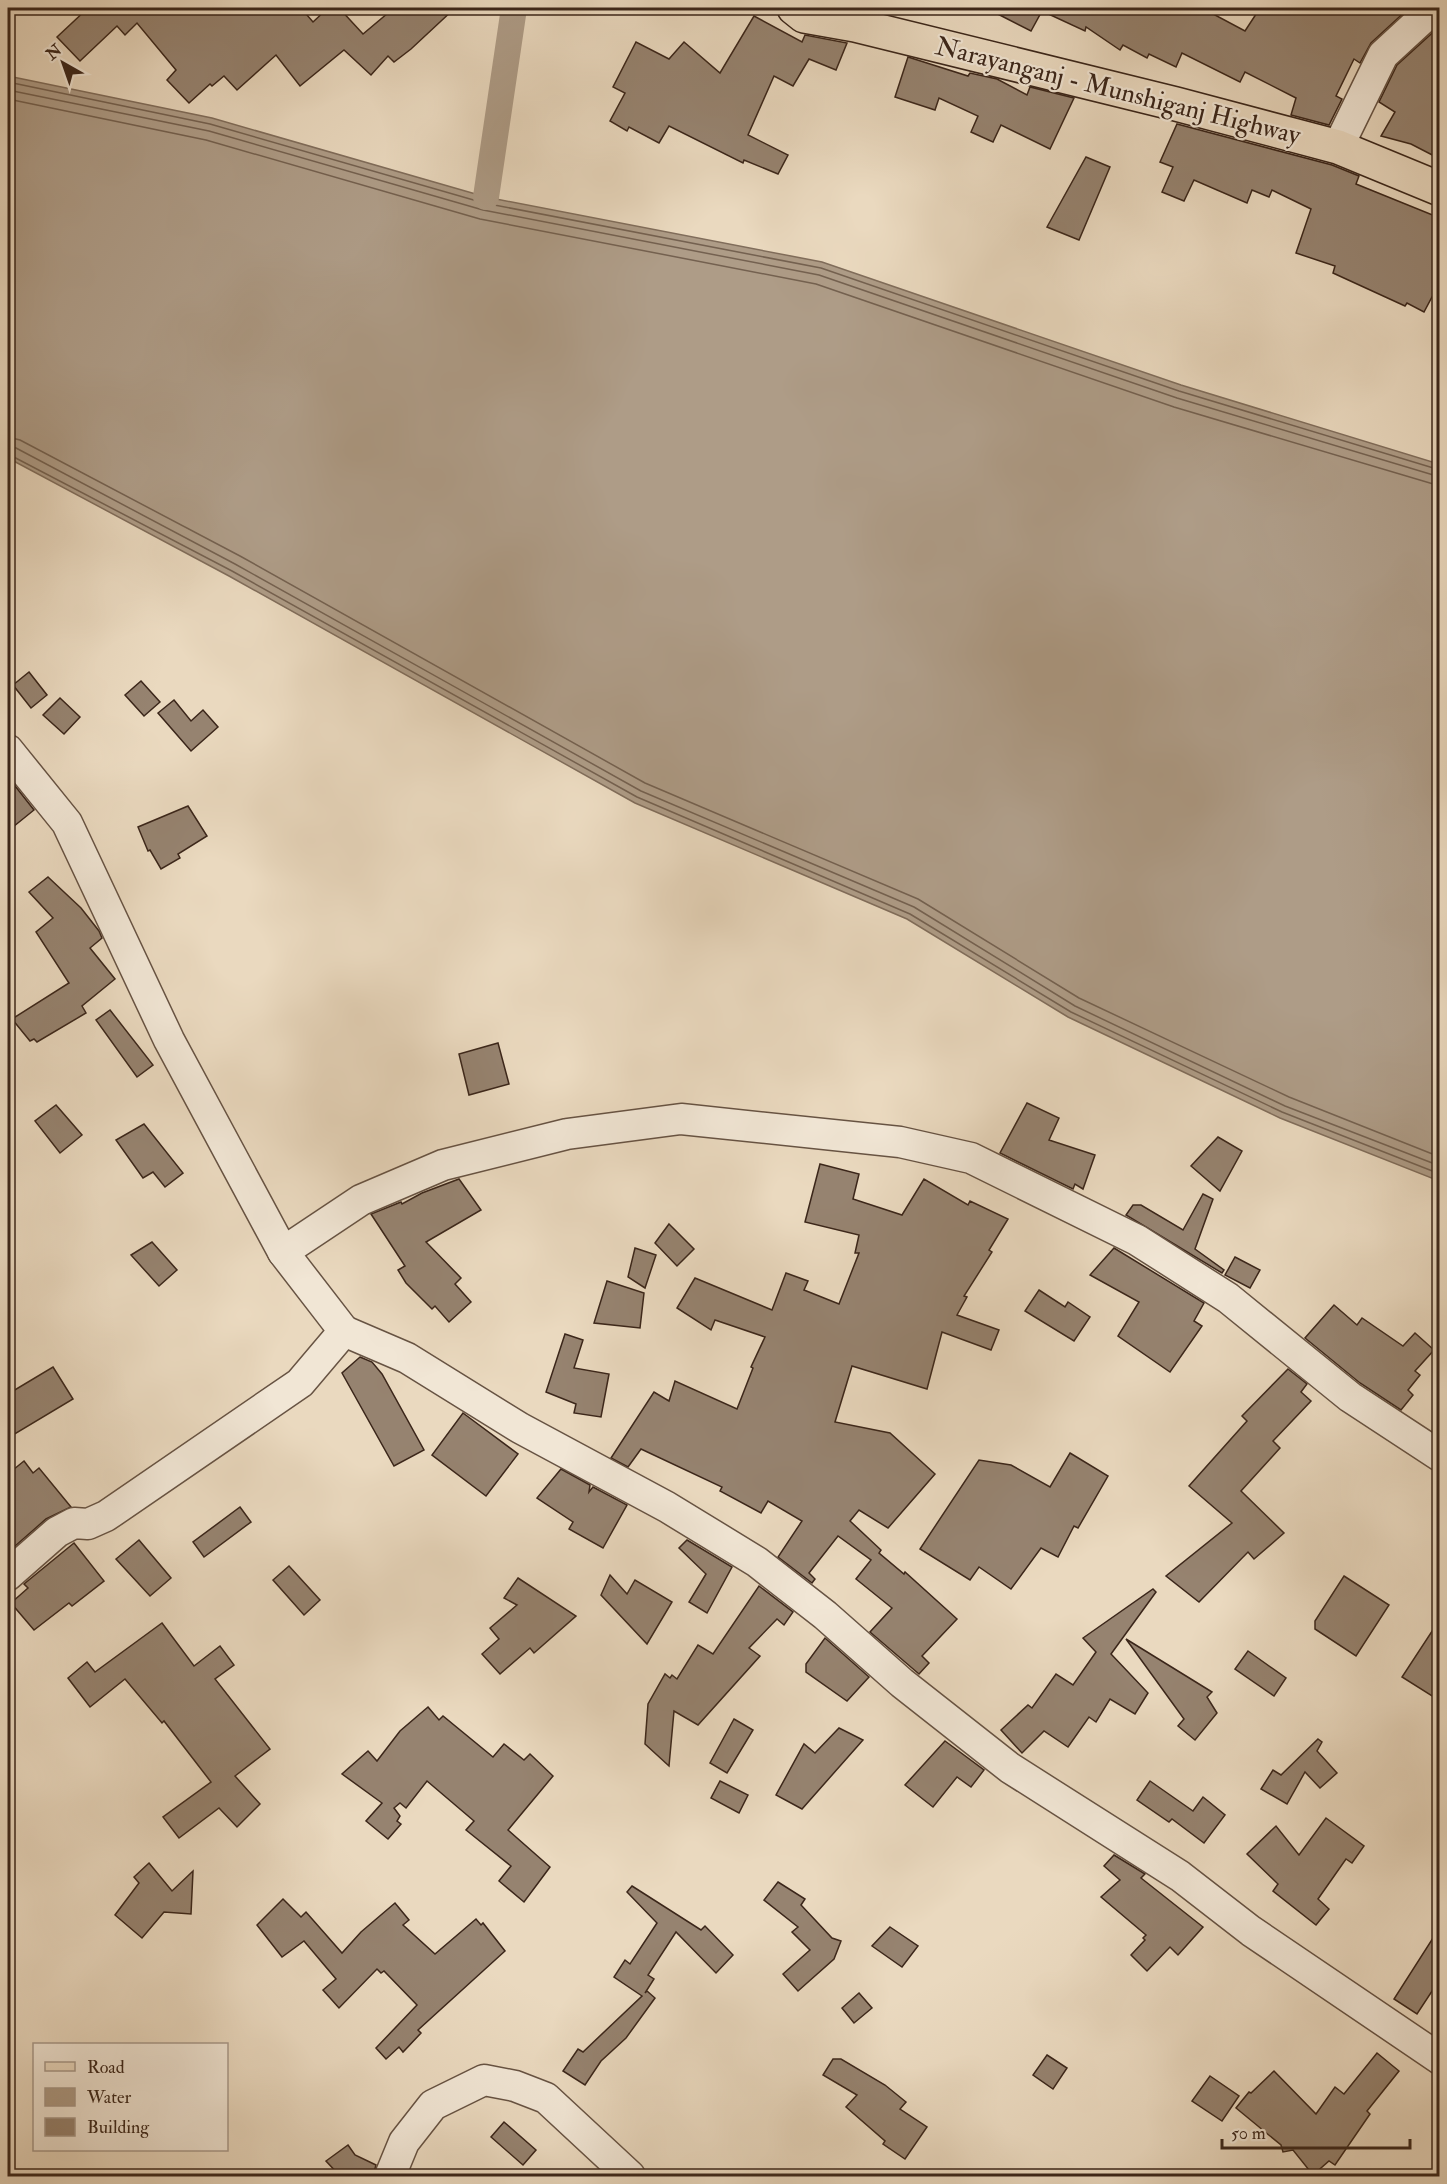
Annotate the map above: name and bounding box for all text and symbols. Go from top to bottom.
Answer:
street label: Narayanganj - Munshiganj Highway [932,30,1304,152]
north arrow [33,33,93,93]
text: N [41,40,66,65]
legend [33,2043,228,2151]
text: Road [87,2056,125,2079]
text: Water [86,2086,131,2109]
scale bar [1222,2112,1410,2150]
text: Building [87,2116,150,2139]
text: 50 m [1231,2122,1266,2145]

